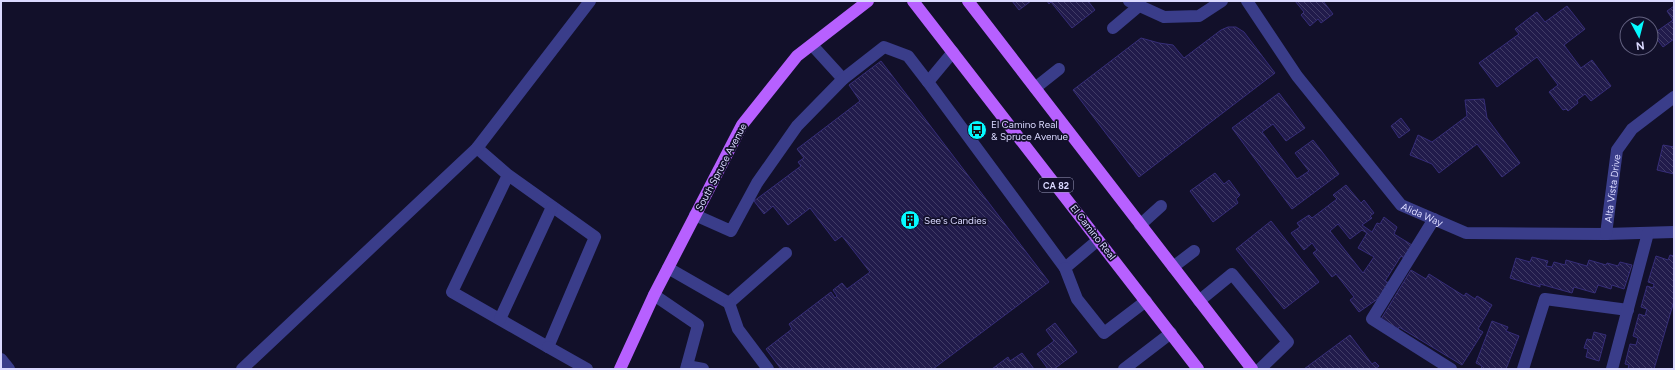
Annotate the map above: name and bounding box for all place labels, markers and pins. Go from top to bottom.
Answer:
place label: El Camino Real & Spruce Avenue [991,118,1069,143]
bus stop icon: El Camino Real & Spruce Avenue [966,119,988,141]
building icon: See's Candies [899,209,921,231]
place label: See's Candies [924,214,987,227]

